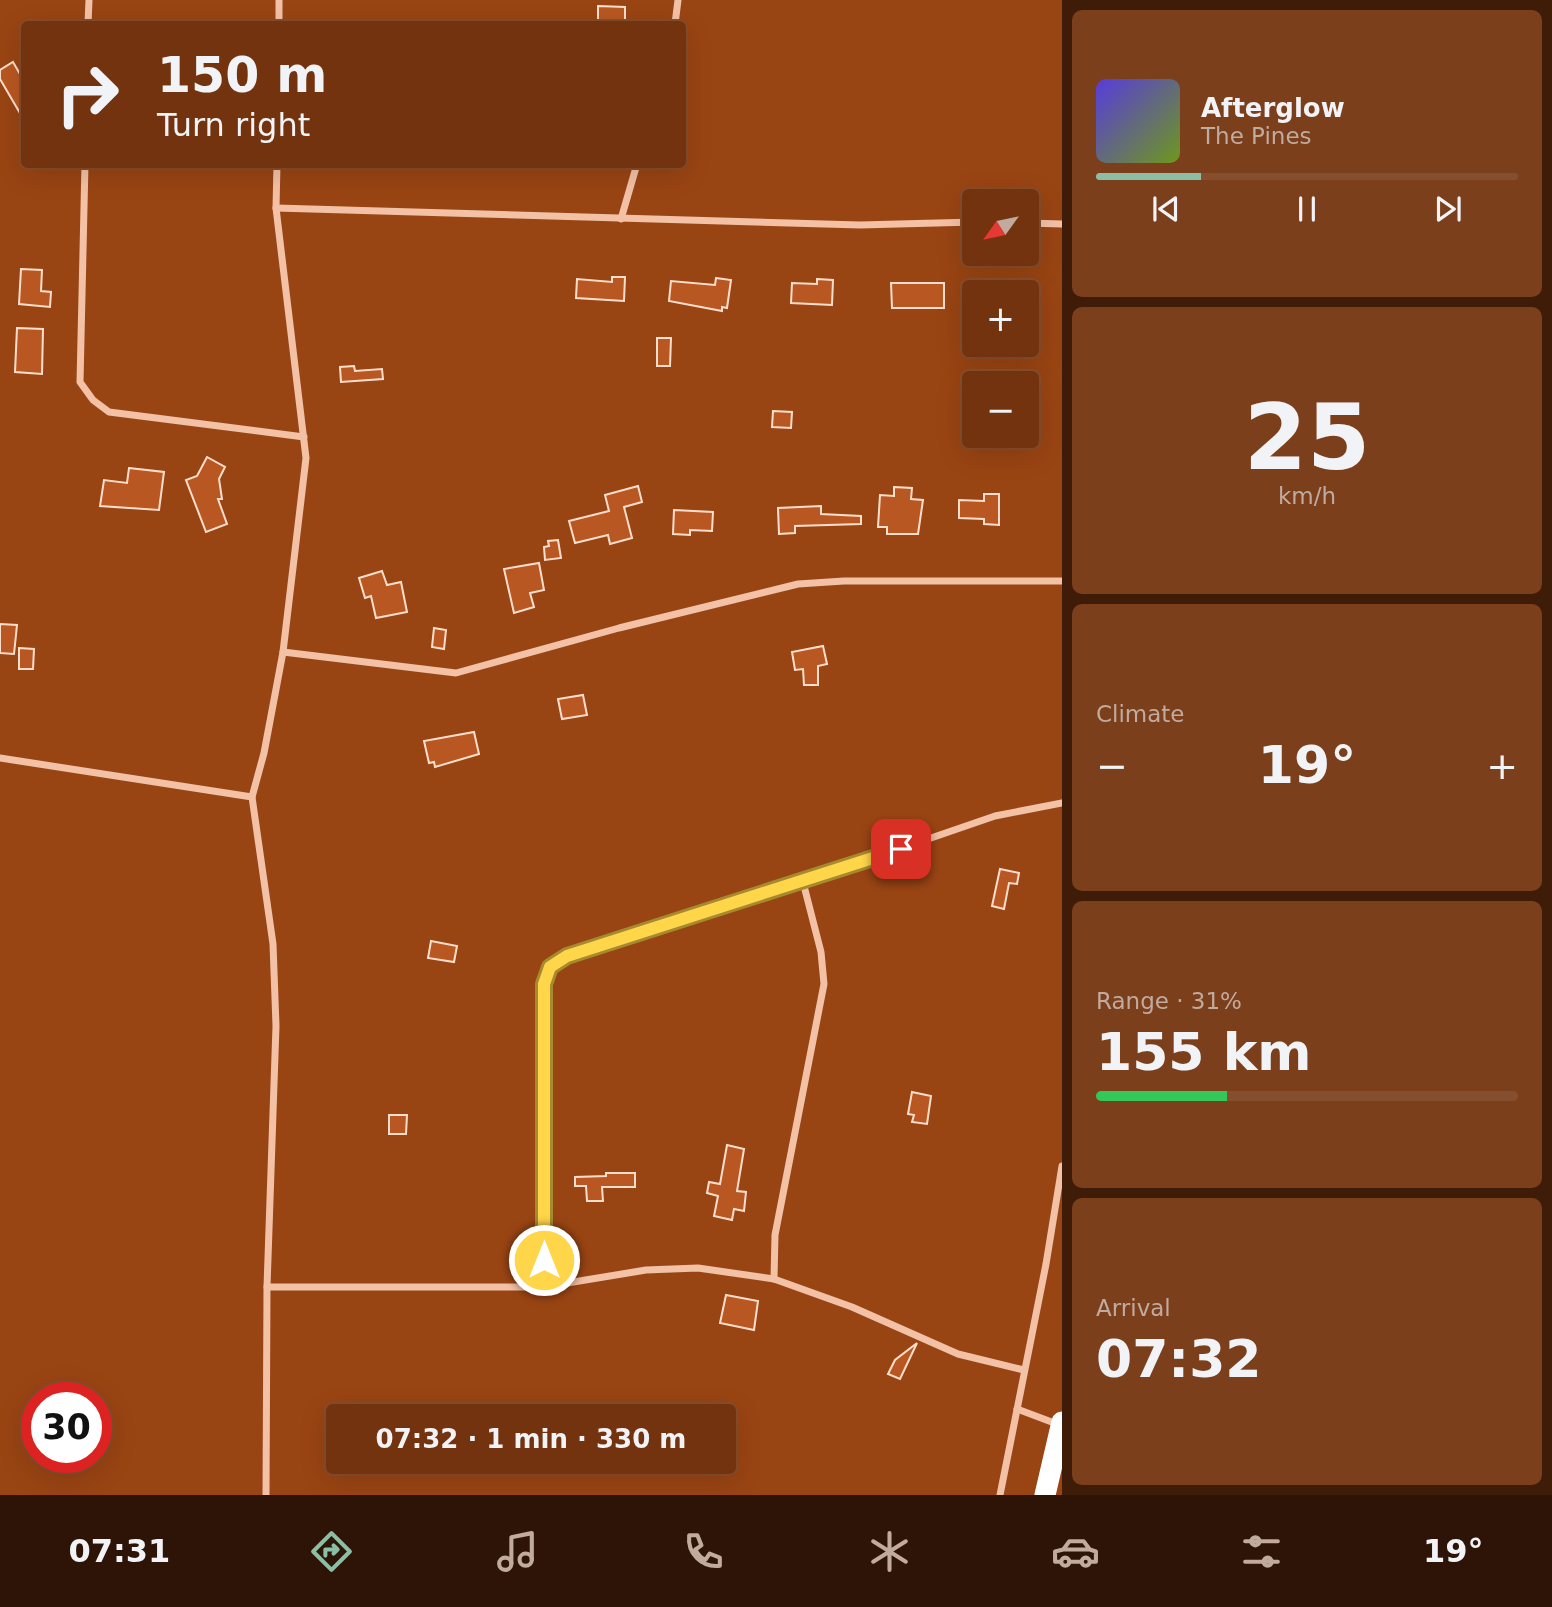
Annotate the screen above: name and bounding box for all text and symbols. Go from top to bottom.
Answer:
text: 150 m [157,47,327,104]
icon: right [42,49,133,140]
text: Afterglow [1201,93,1345,123]
text: Turn right [157,106,310,144]
text: The Pines [1201,123,1312,149]
north arrow [962,189,1040,266]
map controls [962,189,1039,448]
icon: previous [1147,190,1185,228]
icon: pause [1288,190,1326,228]
icon: next [1429,190,1467,228]
button: + [962,280,1039,357]
button: − [962,371,1039,448]
text: 25 [1244,385,1370,490]
text: km/h [1278,483,1336,509]
text: Climate [1096,701,1185,727]
text: 19° [1258,735,1356,795]
text: − [1096,744,1128,788]
text: + [1486,744,1518,788]
pin [871,819,931,879]
icon: arrive [882,830,920,868]
text: Range · 31% [1096,988,1242,1014]
text: 155 km [1096,1022,1311,1082]
position arrow [507,1223,581,1297]
text: Arrival [1096,1295,1171,1321]
text: 07:32 [1096,1329,1262,1389]
speed limit sign: 30 [21,1382,112,1473]
text: 07:32 · 1 min · 330 m [376,1424,686,1454]
icon: directions [307,1527,356,1576]
icon: music [493,1527,542,1576]
icon: phone [679,1527,728,1576]
icon: climate [865,1527,914,1576]
icon: car [1051,1527,1100,1576]
icon: filters [1237,1527,1286,1576]
text: 07:31 [68,1532,170,1570]
text: 19° [1423,1532,1483,1570]

